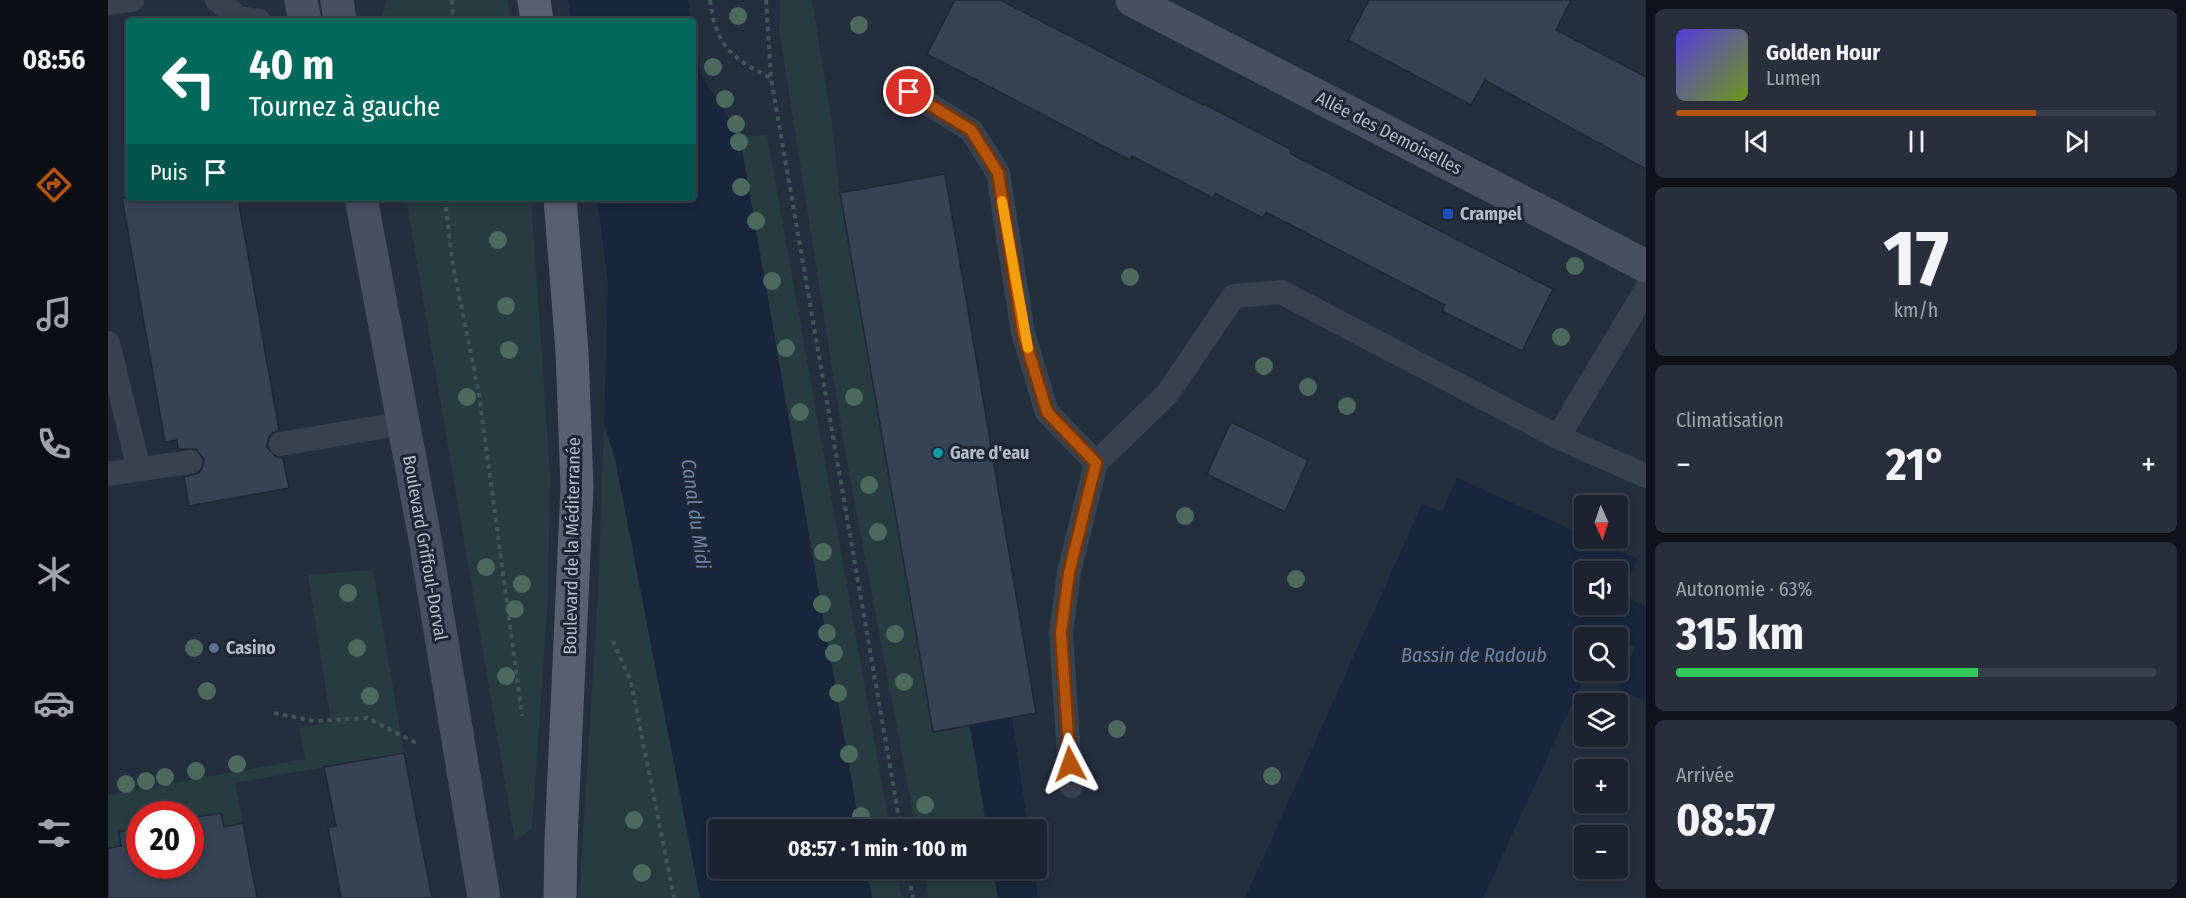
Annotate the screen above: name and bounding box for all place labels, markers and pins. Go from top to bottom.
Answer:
pin [883,66,934,117]
place label: Crampel [1460,203,1522,225]
marker: Crampel [1441,207,1455,221]
place label: Gare d'eau [950,442,1029,464]
marker: Gare d'eau [931,446,945,460]
place label: Casino [226,637,276,659]
marker: Casino [207,641,221,655]

